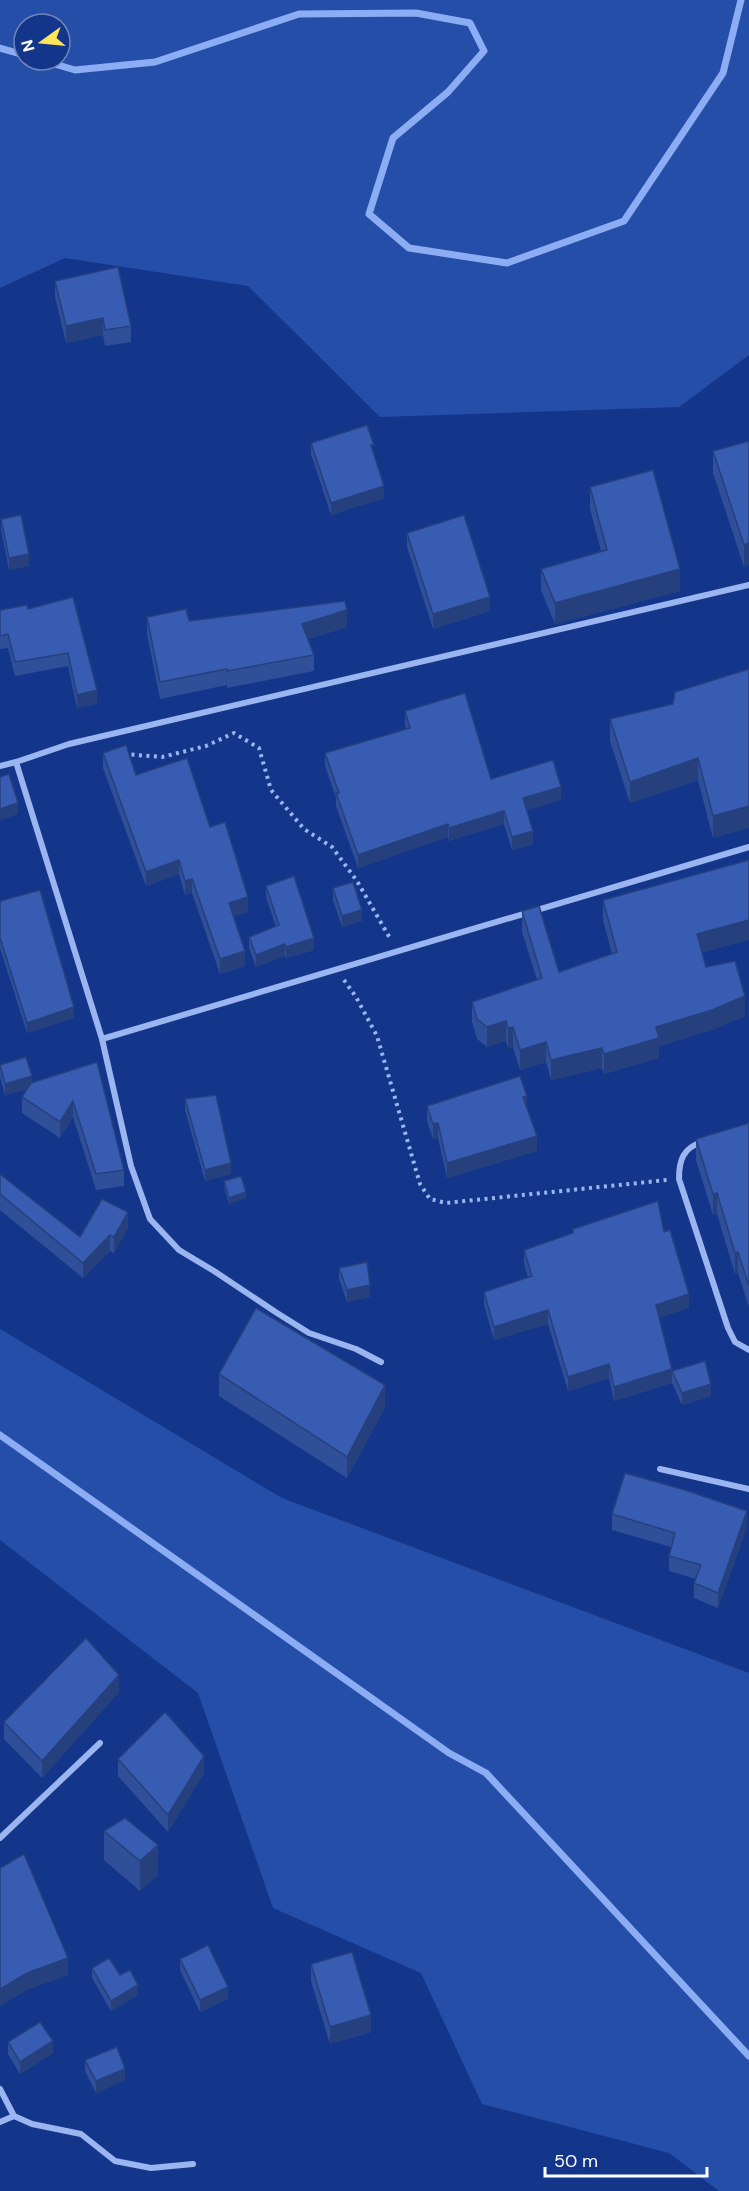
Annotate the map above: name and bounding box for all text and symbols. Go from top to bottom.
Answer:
north arrow [12,12,72,72]
text: N [16,37,40,54]
scale bar [545,2140,707,2178]
text: 50 m [554,2149,598,2173]

